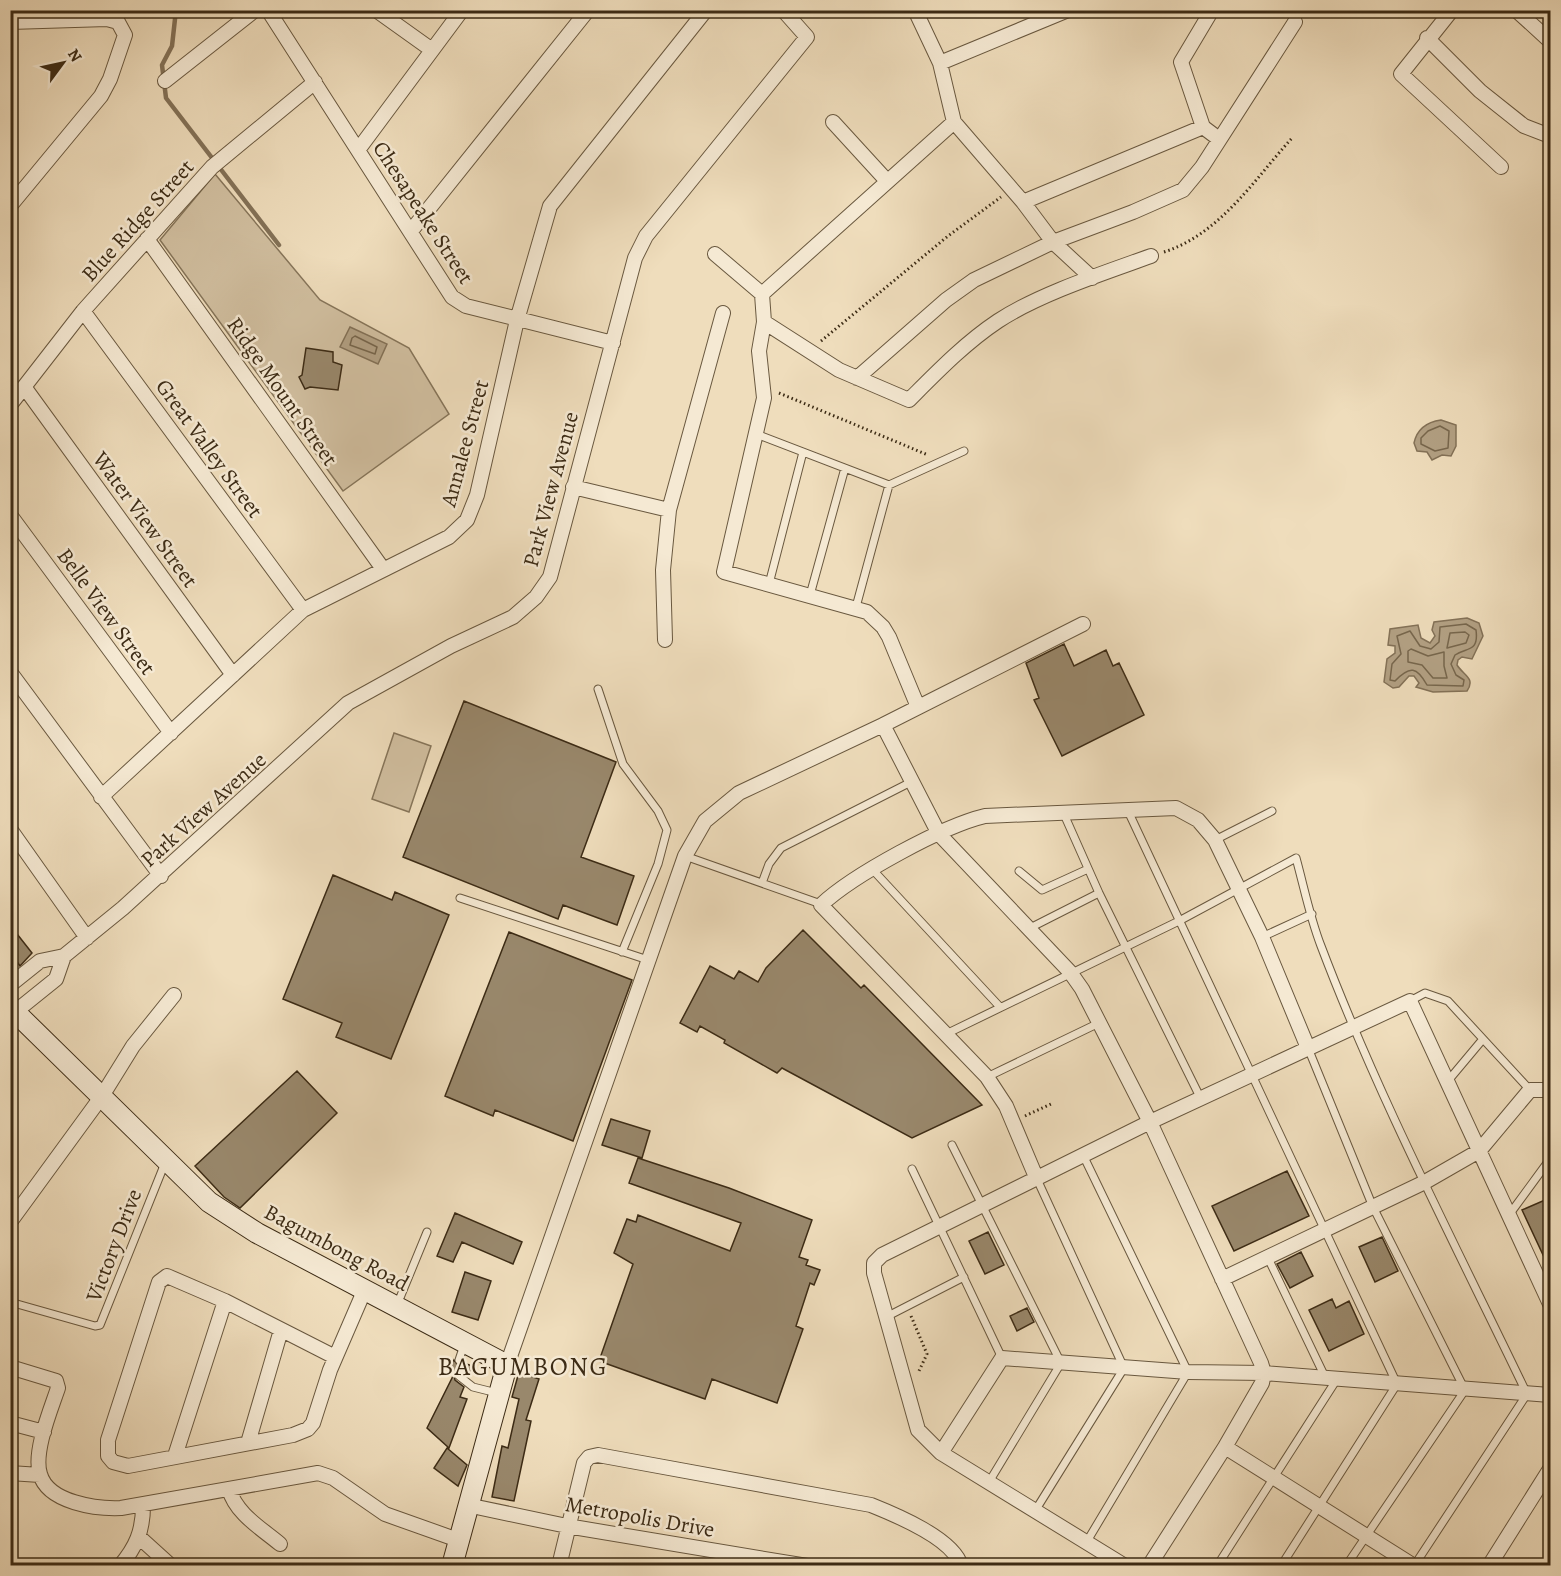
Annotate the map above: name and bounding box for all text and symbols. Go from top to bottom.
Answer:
north arrow [33,33,93,93]
text: N [62,44,87,67]
street label: Chesapeake Street [366,135,481,290]
street label: Blue Ridge Street [75,153,201,288]
street label: Ridge Mount Street [220,311,345,472]
street label: Great Valley Street [149,373,270,524]
street label: Annalee Street [433,376,496,511]
street label: Park View Avenue [516,408,586,570]
street label: Water View Street [85,445,205,594]
street label: Belle View Street [50,542,162,681]
street label: Park View Avenue [134,745,273,874]
street label: Victory Drive [78,1185,149,1307]
street label: Bagumbong Road [259,1197,414,1299]
district label: BAGUMBONG [438,1349,608,1384]
street label: Metropolis Drive [563,1489,717,1545]

